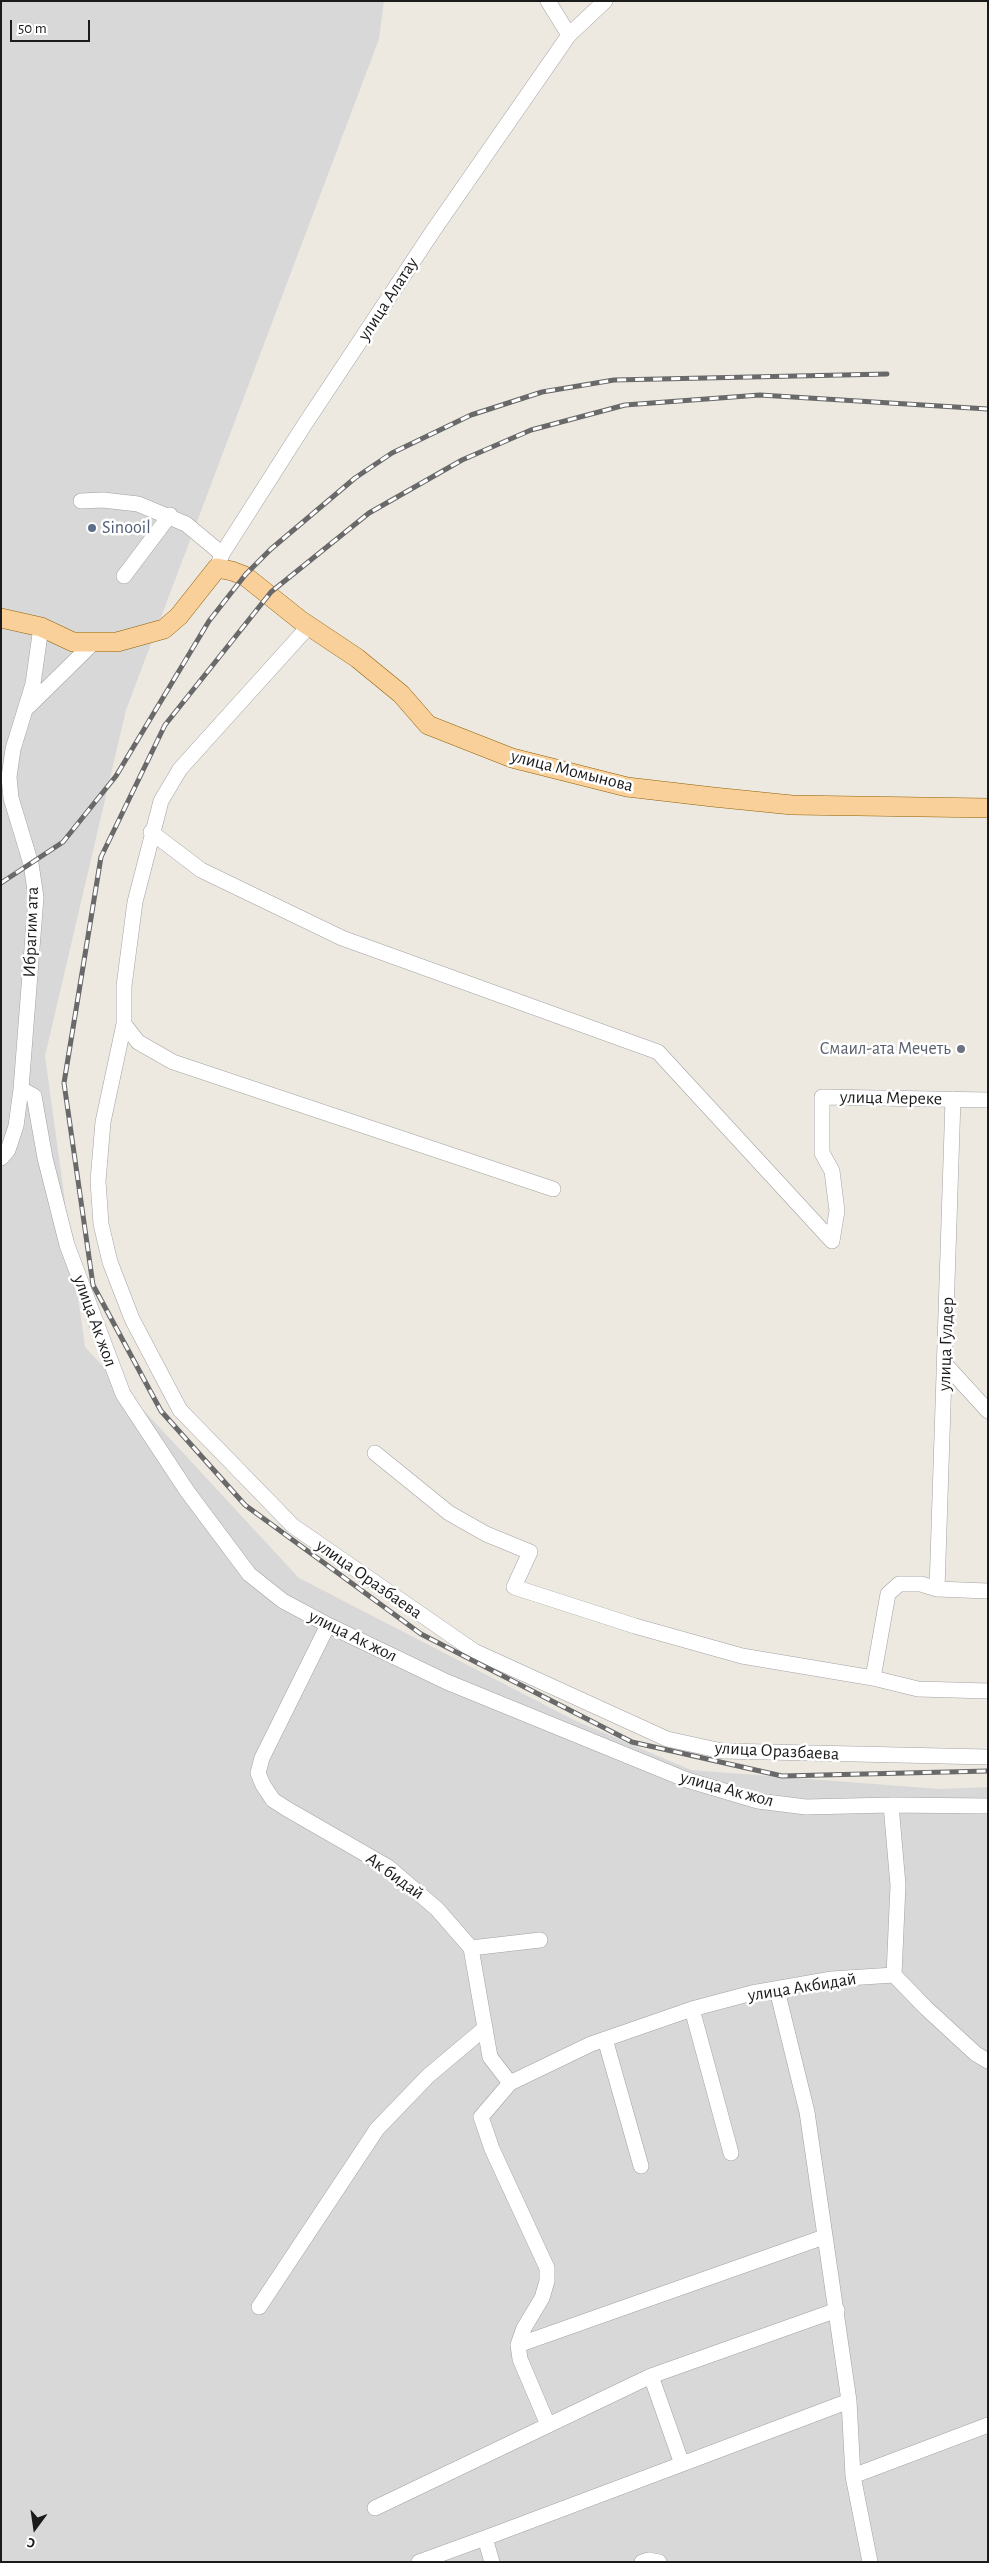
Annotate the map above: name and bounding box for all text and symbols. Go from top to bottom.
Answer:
scale bar [12,10,92,42]
text: 50 m [18,21,47,36]
street label: улица Алатау [353,253,423,345]
place label: Sinooil [102,517,151,539]
marker: Sinooil [86,522,98,534]
street label: улица Момынова [509,745,635,797]
street label: Ибрагим ата [19,886,43,978]
place label: Смаил-ата Мечеть [820,1038,951,1060]
marker: Смаил-ата Мечеть [955,1043,967,1055]
street label: улица Мереке [840,1086,942,1110]
street label: улица Ак жол [68,1272,122,1370]
street label: улица Гулдер [934,1296,958,1392]
street label: улица Оразбаева [312,1534,426,1624]
street label: улица Ак жол [305,1605,401,1667]
street label: улица Оразбаева [714,1737,840,1765]
street label: улица Ак жол [678,1766,776,1812]
street label: Ак бидай [362,1848,428,1904]
street label: улица Акбидай [746,1968,858,2006]
north arrow [10,2503,60,2553]
text: С [26,2535,37,2550]

